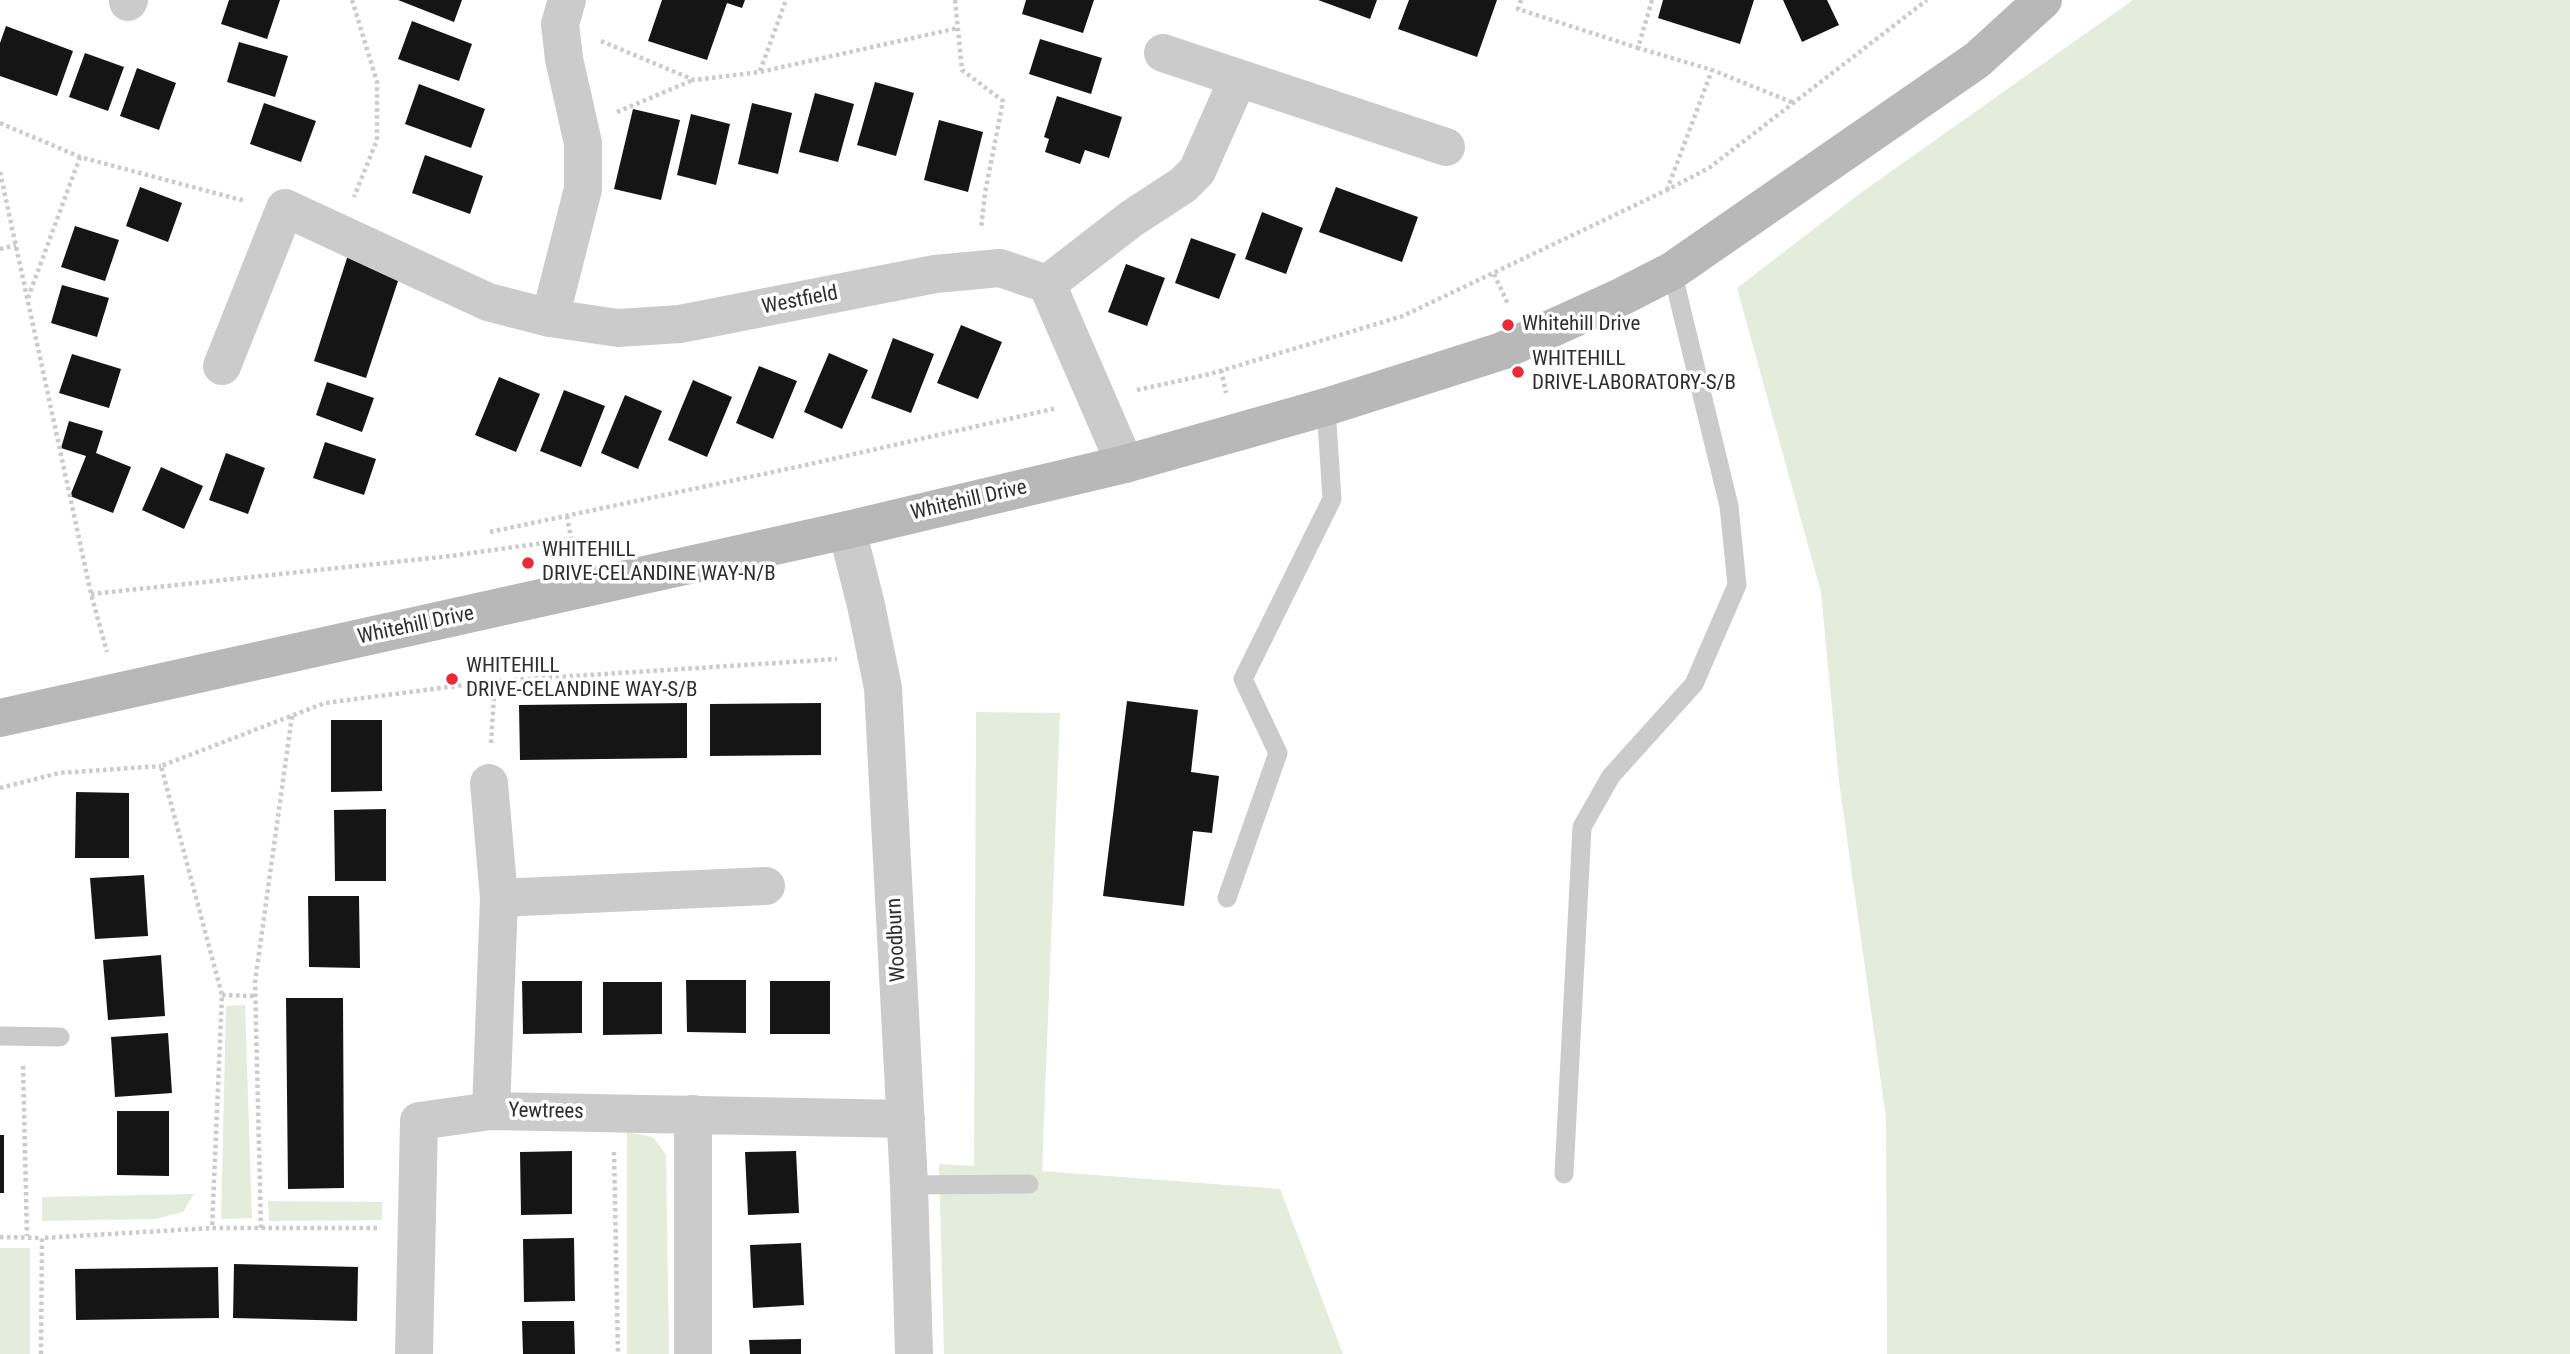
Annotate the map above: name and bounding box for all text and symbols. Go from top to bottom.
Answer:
street label: Westfield [760,281,840,321]
place label: Whitehill Drive [1522,312,1640,338]
marker: Whitehill Drive [1500,317,1516,333]
place label: WHITEHILL DRIVE-LABORATORY-S/B [1532,347,1736,397]
marker: WHITEHILL DRIVE-LABORATORY-S/B [1510,364,1526,380]
street label: Whitehill Drive [909,475,1029,527]
place label: WHITEHILL DRIVE-CELANDINE WAY-N/B [542,538,776,588]
marker: WHITEHILL DRIVE-CELANDINE WAY-N/B [520,555,536,571]
street label: Whitehill Drive [356,601,476,651]
place label: WHITEHILL DRIVE-CELANDINE WAY-S/B [466,654,698,704]
marker: WHITEHILL DRIVE-CELANDINE WAY-S/B [444,671,460,687]
street label: Woodburn [882,897,912,983]
street label: Yewtrees [508,1099,584,1125]

